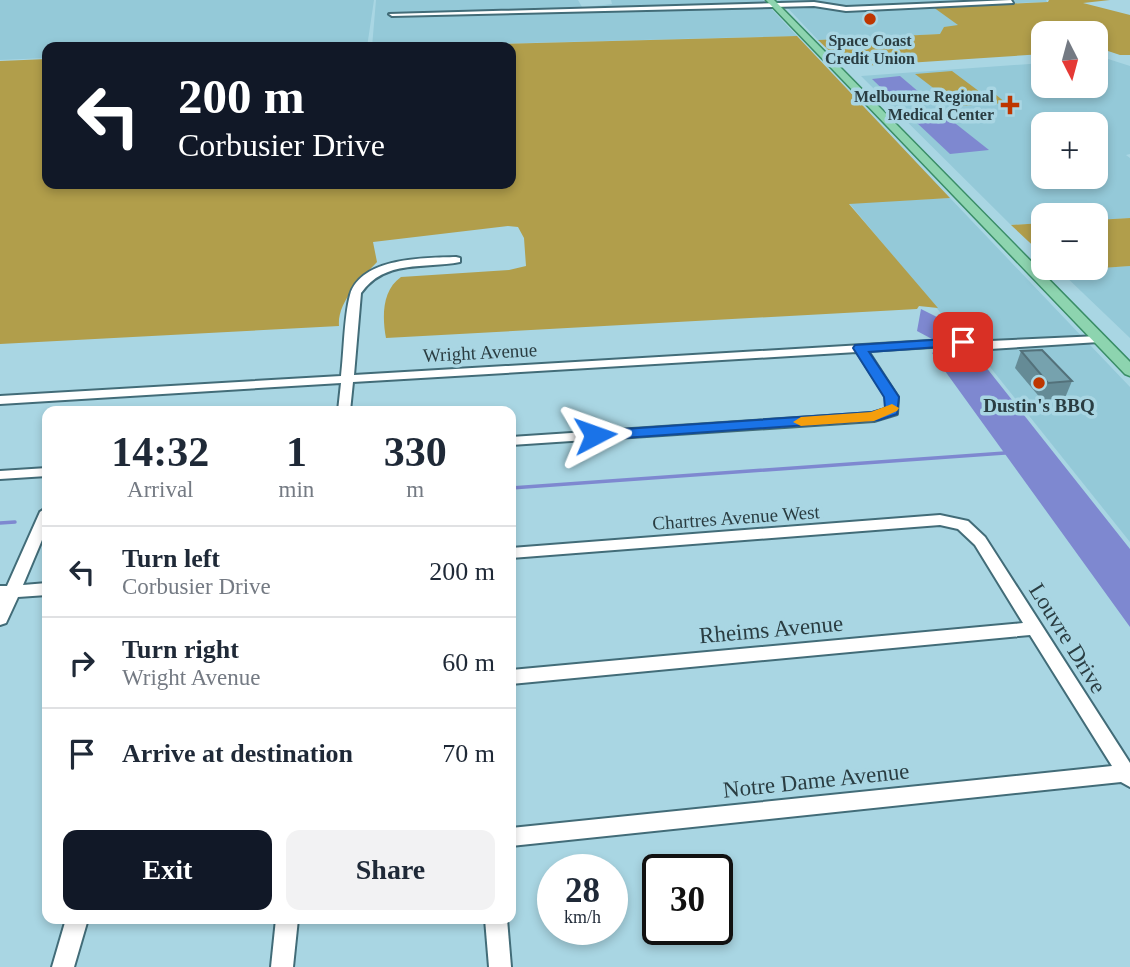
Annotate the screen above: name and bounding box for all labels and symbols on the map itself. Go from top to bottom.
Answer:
marker: Space Coast Credit Union [862,11,878,27]
north arrow [1031,21,1108,98]
place label: Space Coast Credit Union [825,32,915,67]
place label: Melbourne Regional Medical Center [854,88,995,123]
marker: Melbourne Regional Medical Center [1000,95,1020,115]
pin [933,312,993,372]
street label: Wright Avenue [422,339,538,366]
marker: Dustin's BBQ [1031,375,1047,391]
place label: Dustin's BBQ [983,395,1095,416]
position arrow [558,398,632,472]
street label: Chartres Avenue West [652,501,821,534]
street label: Louvre Drive [1024,579,1111,698]
street label: Rheims Avenue [698,611,844,648]
street label: Notre Dame Avenue [722,758,911,803]
speed limit sign: 30 [642,854,733,945]

